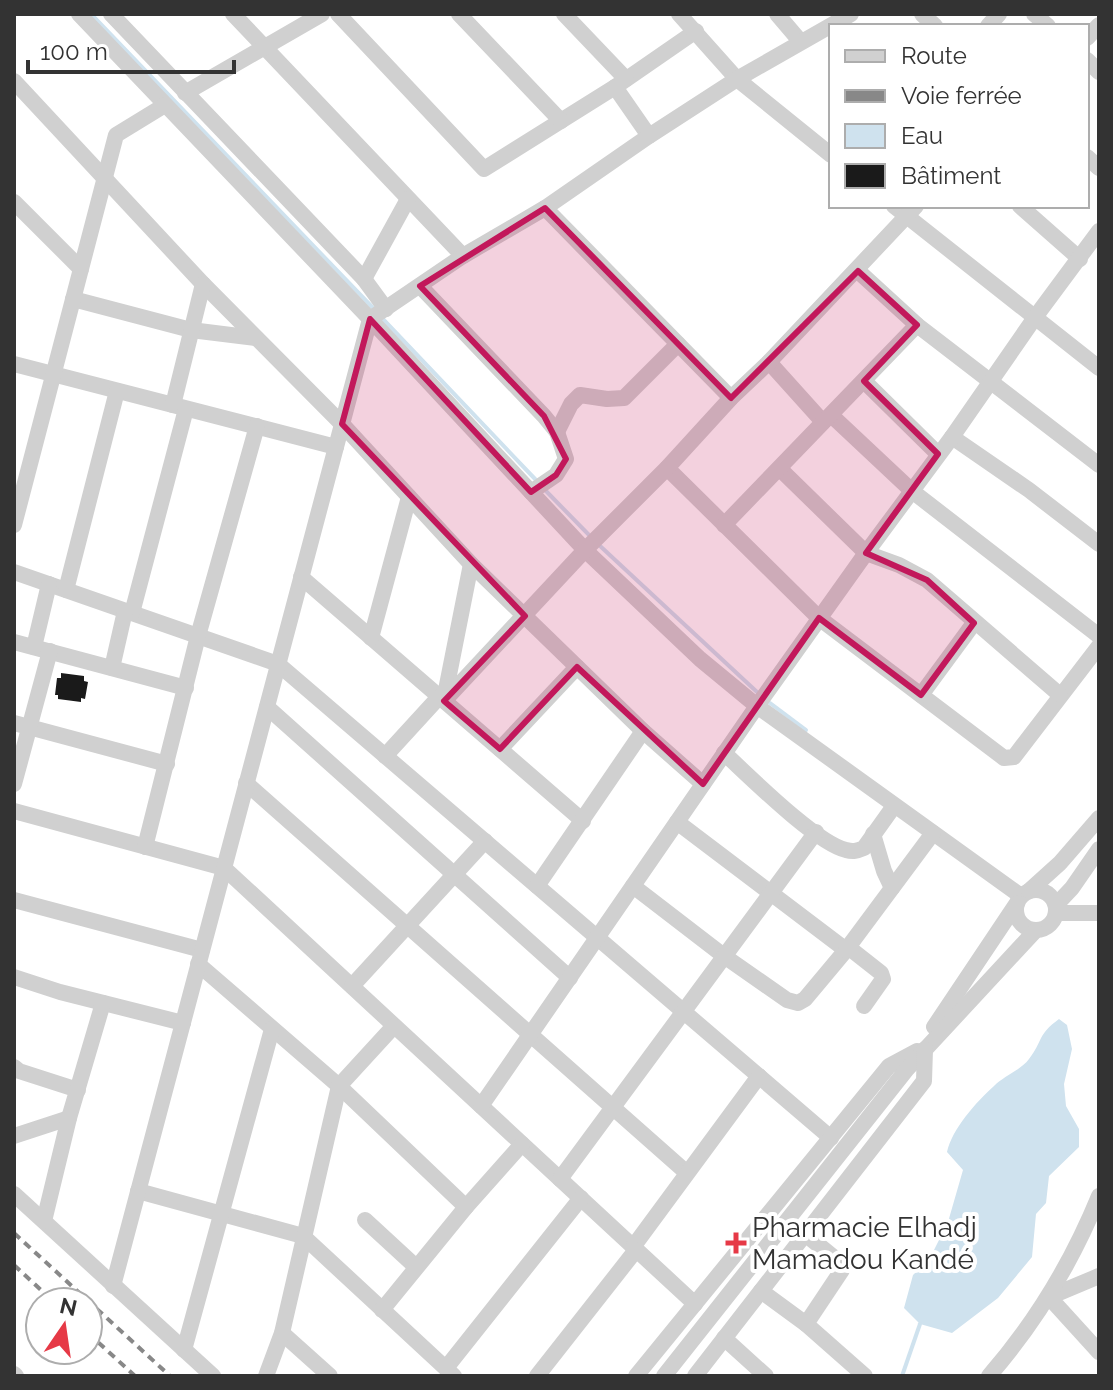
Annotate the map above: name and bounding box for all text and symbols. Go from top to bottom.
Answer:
scale bar [28,24,234,74]
legend [829,24,1089,208]
text: 100 m [40,37,108,66]
text: Route [901,41,967,70]
text: Voie ferrée [901,81,1022,110]
text: Eau [901,121,943,150]
text: Bâtiment [901,161,1001,190]
place label: Pharmacie Elhadj Mamadou Kandé [752,1211,977,1276]
marker: Pharmacie Elhadj Mamadou Kandé [727,1234,745,1252]
north arrow [24,1286,104,1366]
text: N [57,1292,80,1321]

